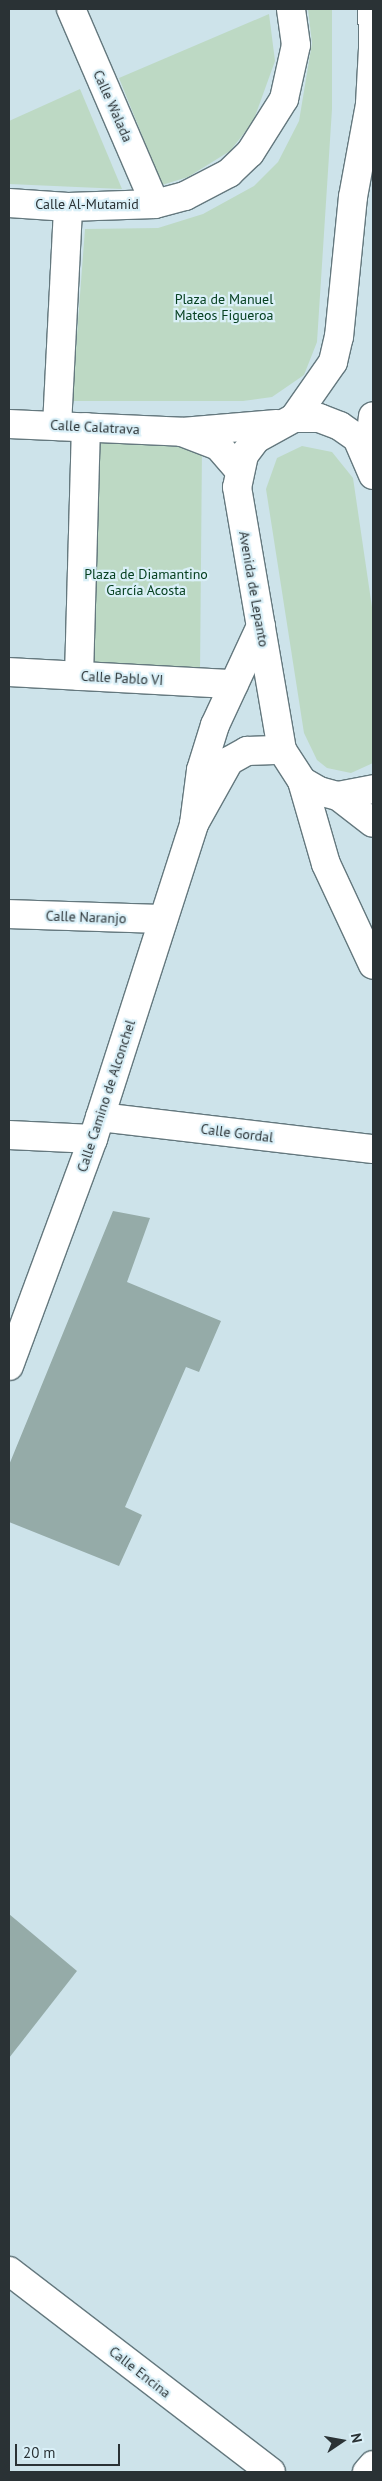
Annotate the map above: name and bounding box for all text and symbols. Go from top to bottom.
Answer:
street label: Calle Walada [90,67,136,145]
street label: Calle Al-Mutamid [35,196,139,212]
park label: Plaza de Manuel Mateos Figueroa [174,291,274,324]
street label: Calle Calatrava [50,416,140,438]
street label: Avenida de Lepanto [236,530,272,648]
park label: Plaza de Diamantino García Acosta [84,566,208,598]
street label: Calle Pablo VI [80,667,164,689]
street label: Calle Naranjo [45,907,127,927]
street label: Calle Camino de Alconchel [73,1018,139,1174]
street label: Calle Gordal [200,1120,274,1146]
street label: Calle Encina [106,2343,174,2401]
north arrow [317,2416,367,2466]
text: N [347,2432,366,2444]
scale bar [18,2434,122,2466]
text: 20 m [23,2443,56,2462]

